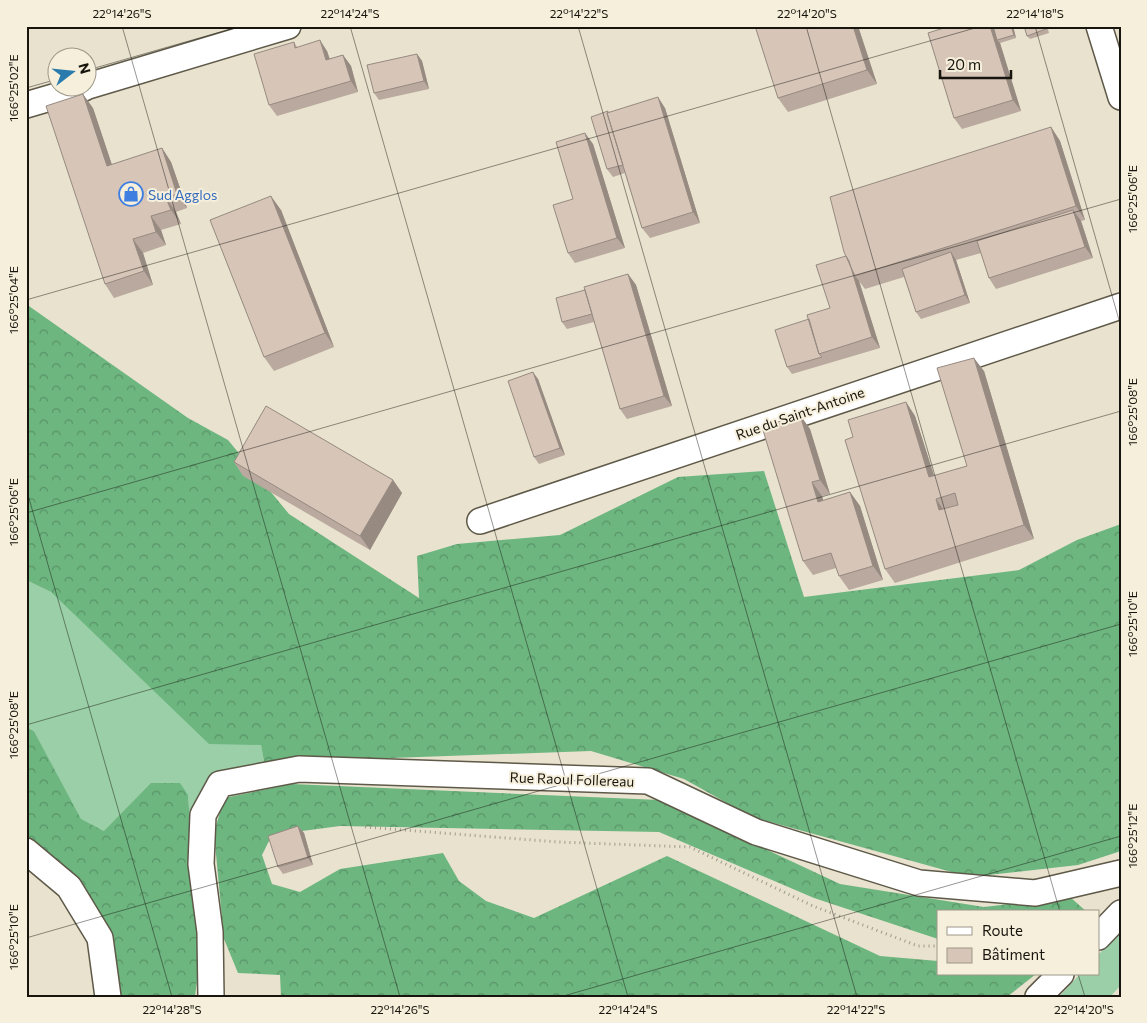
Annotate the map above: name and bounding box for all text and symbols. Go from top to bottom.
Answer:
text: 22°14'26"S [92,6,152,20]
text: 22°14'24"S [321,6,379,20]
text: 22°14'22"S [550,6,608,20]
text: 22°14'20"S [777,6,837,20]
text: 22°14'18"S [1006,6,1064,20]
north arrow [48,48,98,98]
scale bar [940,48,1011,80]
text: 166°25'02"E [6,54,20,122]
text: 20 m [947,55,981,73]
text: N [75,61,95,76]
text: 166°25'06"E [1125,165,1139,233]
shop icon: Sud Agglos [118,181,144,207]
place label: Sud Agglos [148,186,217,203]
text: 166°25'04"E [6,266,20,334]
text: 166°25'08"E [1125,378,1139,446]
street label: Rue du Saint-Antoine [733,383,867,443]
text: 166°25'06"E [6,478,20,546]
text: 166°25'10"E [1125,591,1139,657]
text: 166°25'08"E [6,691,20,759]
street label: Rue Raoul Follereau [509,768,635,790]
text: 166°25'12"E [1125,804,1139,868]
text: 166°25'10"E [6,904,20,970]
legend [937,910,1100,976]
text: Route [982,921,1023,939]
text: Bâtiment [982,945,1045,963]
text: 22°14'28"S [142,1002,202,1016]
text: 22°14'26"S [370,1002,430,1016]
text: 22°14'24"S [599,1002,657,1016]
text: 22°14'22"S [827,1002,885,1016]
text: 22°14'20"S [1054,1002,1114,1016]

